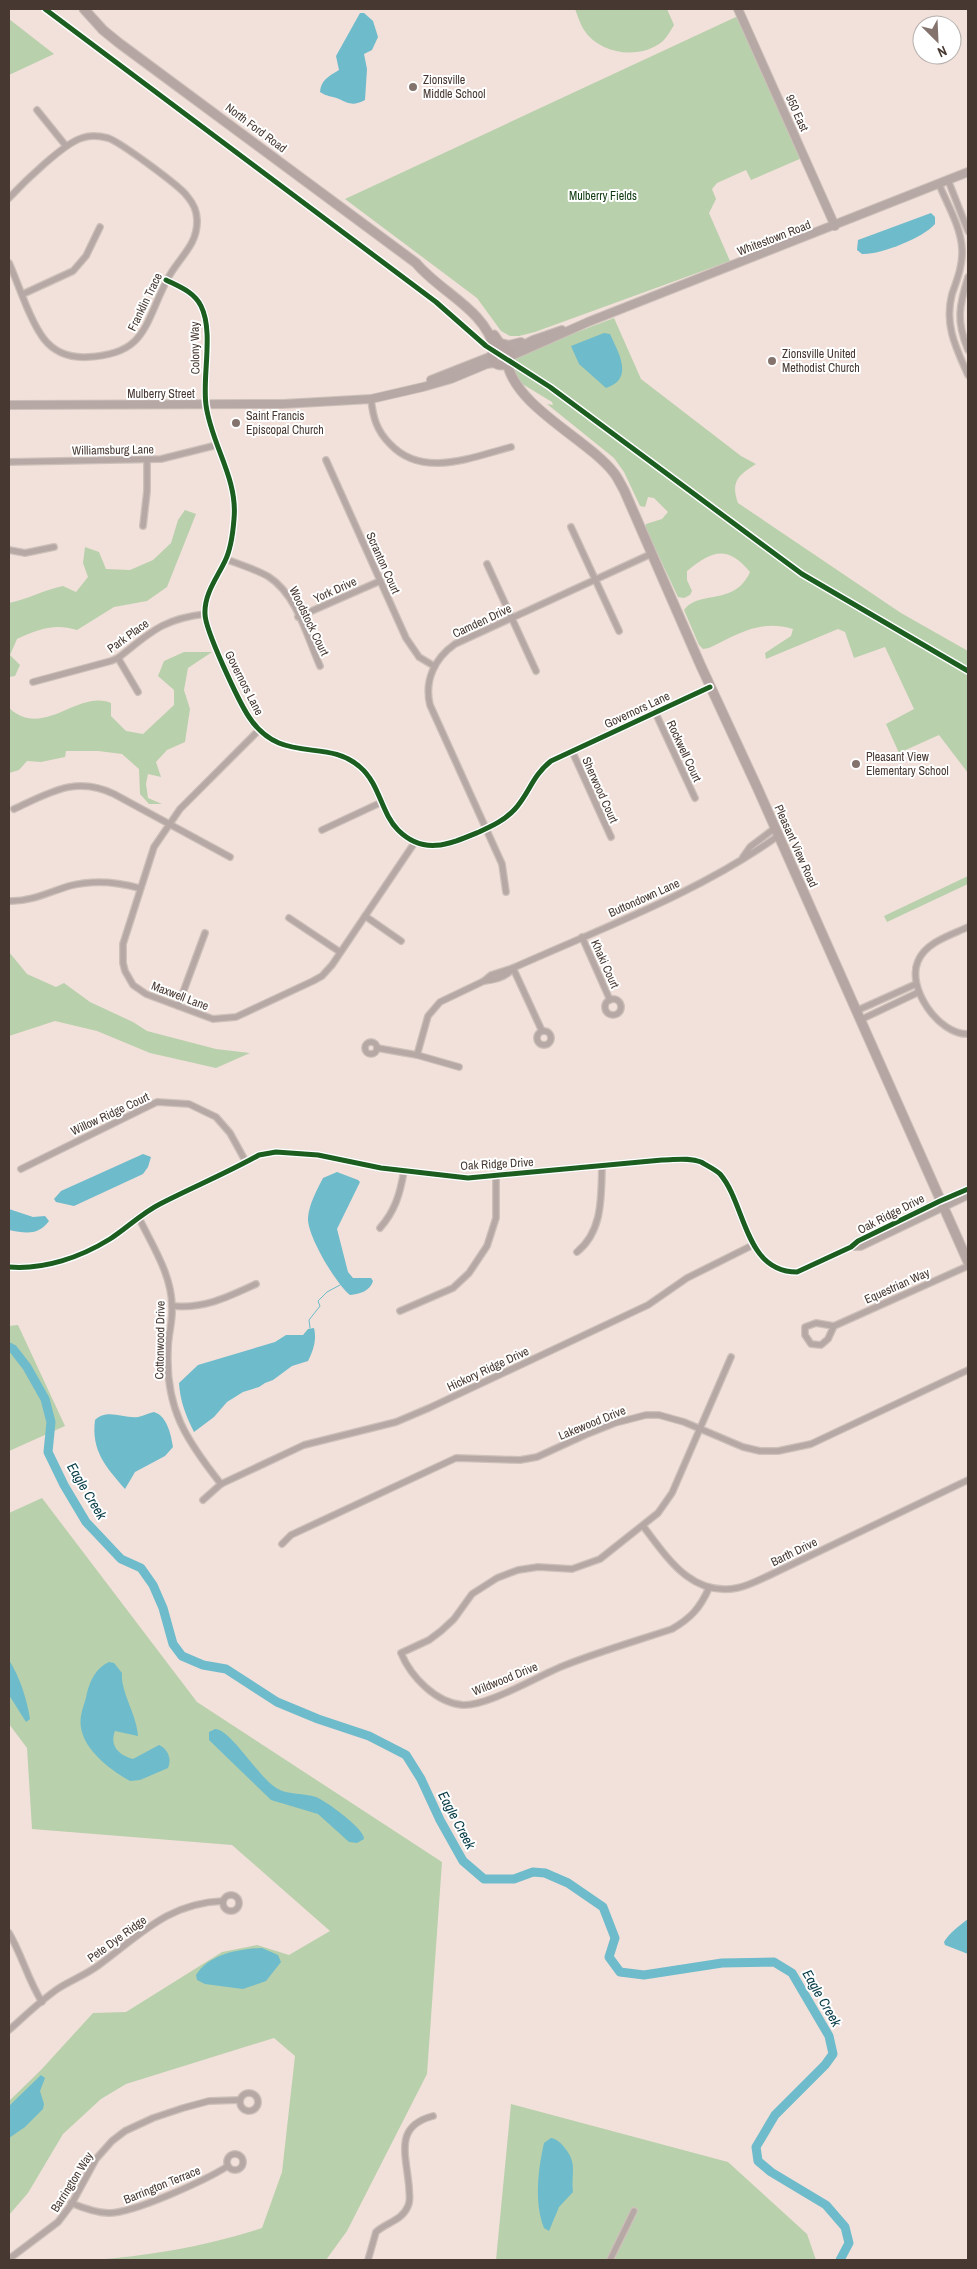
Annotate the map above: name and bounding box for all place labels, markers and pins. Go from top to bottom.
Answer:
place label: Zionsville Middle School [423,72,485,102]
marker: Zionsville Middle School [407,81,419,93]
place label: Zionsville United Methodist Church [782,346,860,376]
marker: Zionsville United Methodist Church [766,355,778,367]
place label: Saint Francis Episcopal Church [246,408,324,438]
marker: Saint Francis Episcopal Church [230,417,242,429]
place label: Pleasant View Elementary School [866,749,949,779]
marker: Pleasant View Elementary School [850,758,862,770]

